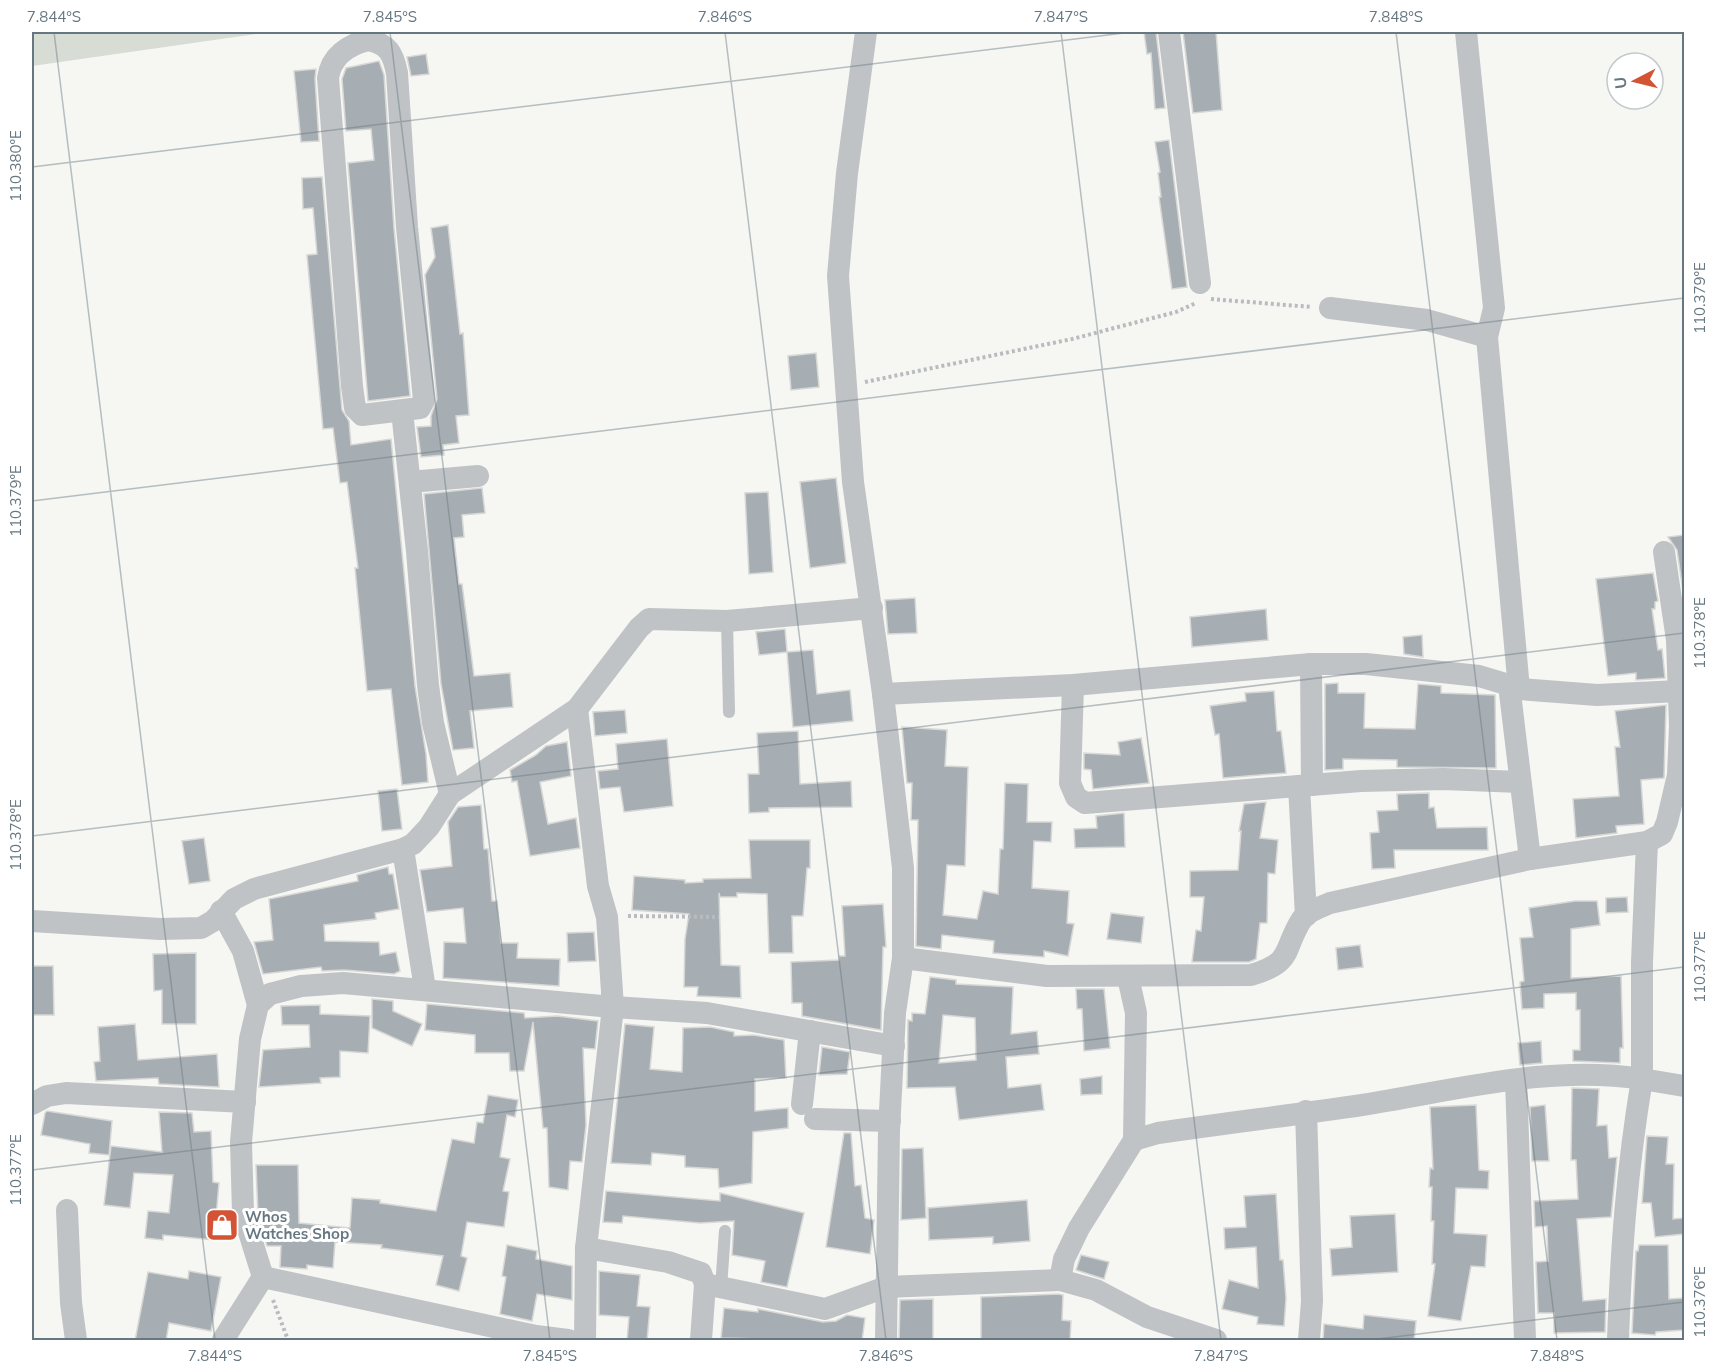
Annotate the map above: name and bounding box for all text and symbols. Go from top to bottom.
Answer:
text: 7.844°S [27,7,81,26]
text: 7.845°S [363,7,417,26]
text: 7.846°S [698,7,752,26]
text: 7.847°S [1034,7,1088,26]
text: 7.848°S [1369,7,1423,26]
north arrow [1605,51,1665,111]
text: U [1609,76,1631,90]
text: 110.380°E [6,130,25,202]
text: 110.379°E [1690,262,1709,334]
text: 110.379°E [6,465,25,537]
text: 110.378°E [1690,597,1709,669]
text: 110.378°E [6,799,25,871]
text: 110.377°E [1690,931,1709,1003]
text: 110.377°E [6,1134,25,1206]
shop icon: Whos Watches Shop [204,1207,240,1243]
place label: Whos Watches Shop [245,1207,349,1243]
text: 110.376°E [1690,1266,1709,1338]
text: 7.844°S [188,1346,242,1365]
text: 7.845°S [523,1346,577,1365]
text: 7.846°S [859,1346,913,1365]
text: 7.847°S [1194,1346,1248,1365]
text: 7.848°S [1530,1346,1584,1365]

